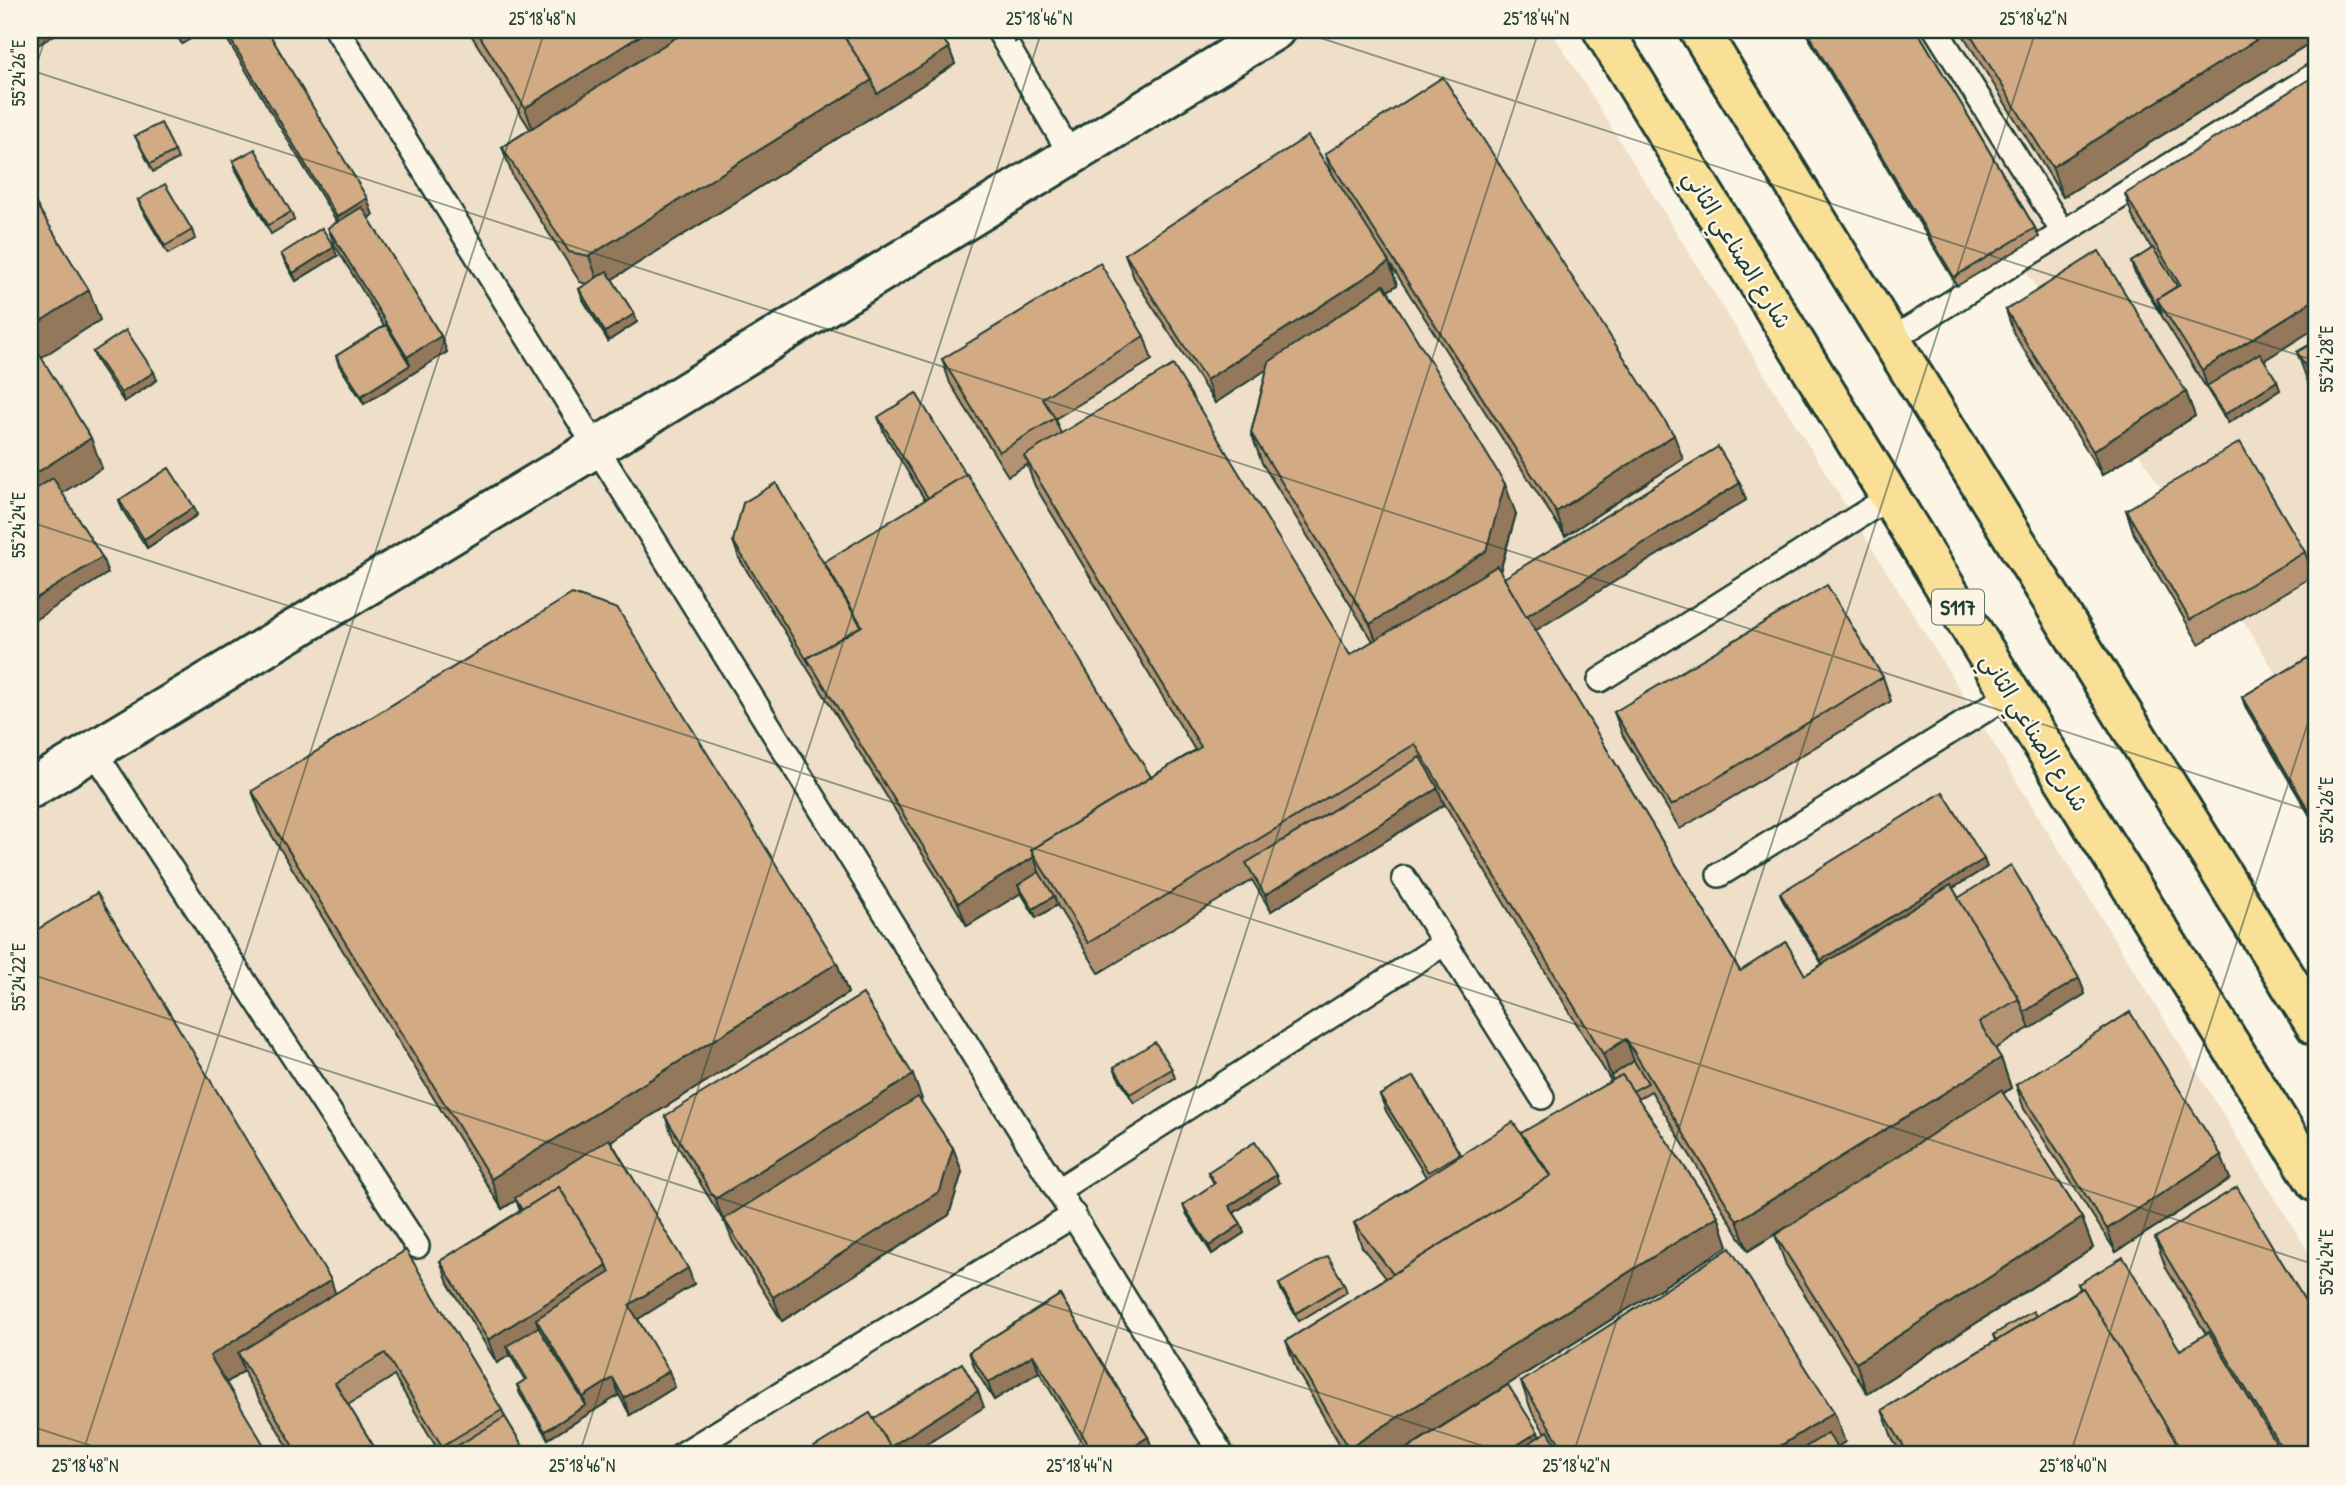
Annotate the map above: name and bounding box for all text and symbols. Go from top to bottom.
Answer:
text: 25°18'48"N [508,6,576,31]
text: 25°18'46"N [1006,6,1072,31]
text: 25°18'44"N [1503,6,1569,31]
text: 25°18'42"N [1999,6,2067,31]
text: 55°24'26"E [6,40,31,106]
street label: شارع الصناعي الثاني [1672,164,1799,337]
text: 55°24'28"E [2314,325,2339,393]
text: 55°24'24"E [6,492,31,558]
road number: S117 [1932,590,1984,624]
street label: شارع الصناعي الثاني [1969,647,2096,820]
text: 55°24'26"E [2314,777,2339,843]
text: 55°24'22"E [6,943,31,1011]
text: 55°24'24"E [2314,1229,2339,1295]
text: 25°18'48"N [51,1453,119,1478]
text: 25°18'46"N [549,1453,615,1478]
text: 25°18'44"N [1046,1453,1112,1478]
text: 25°18'42"N [1542,1453,1610,1478]
text: 25°18'40"N [2039,1453,2107,1478]

